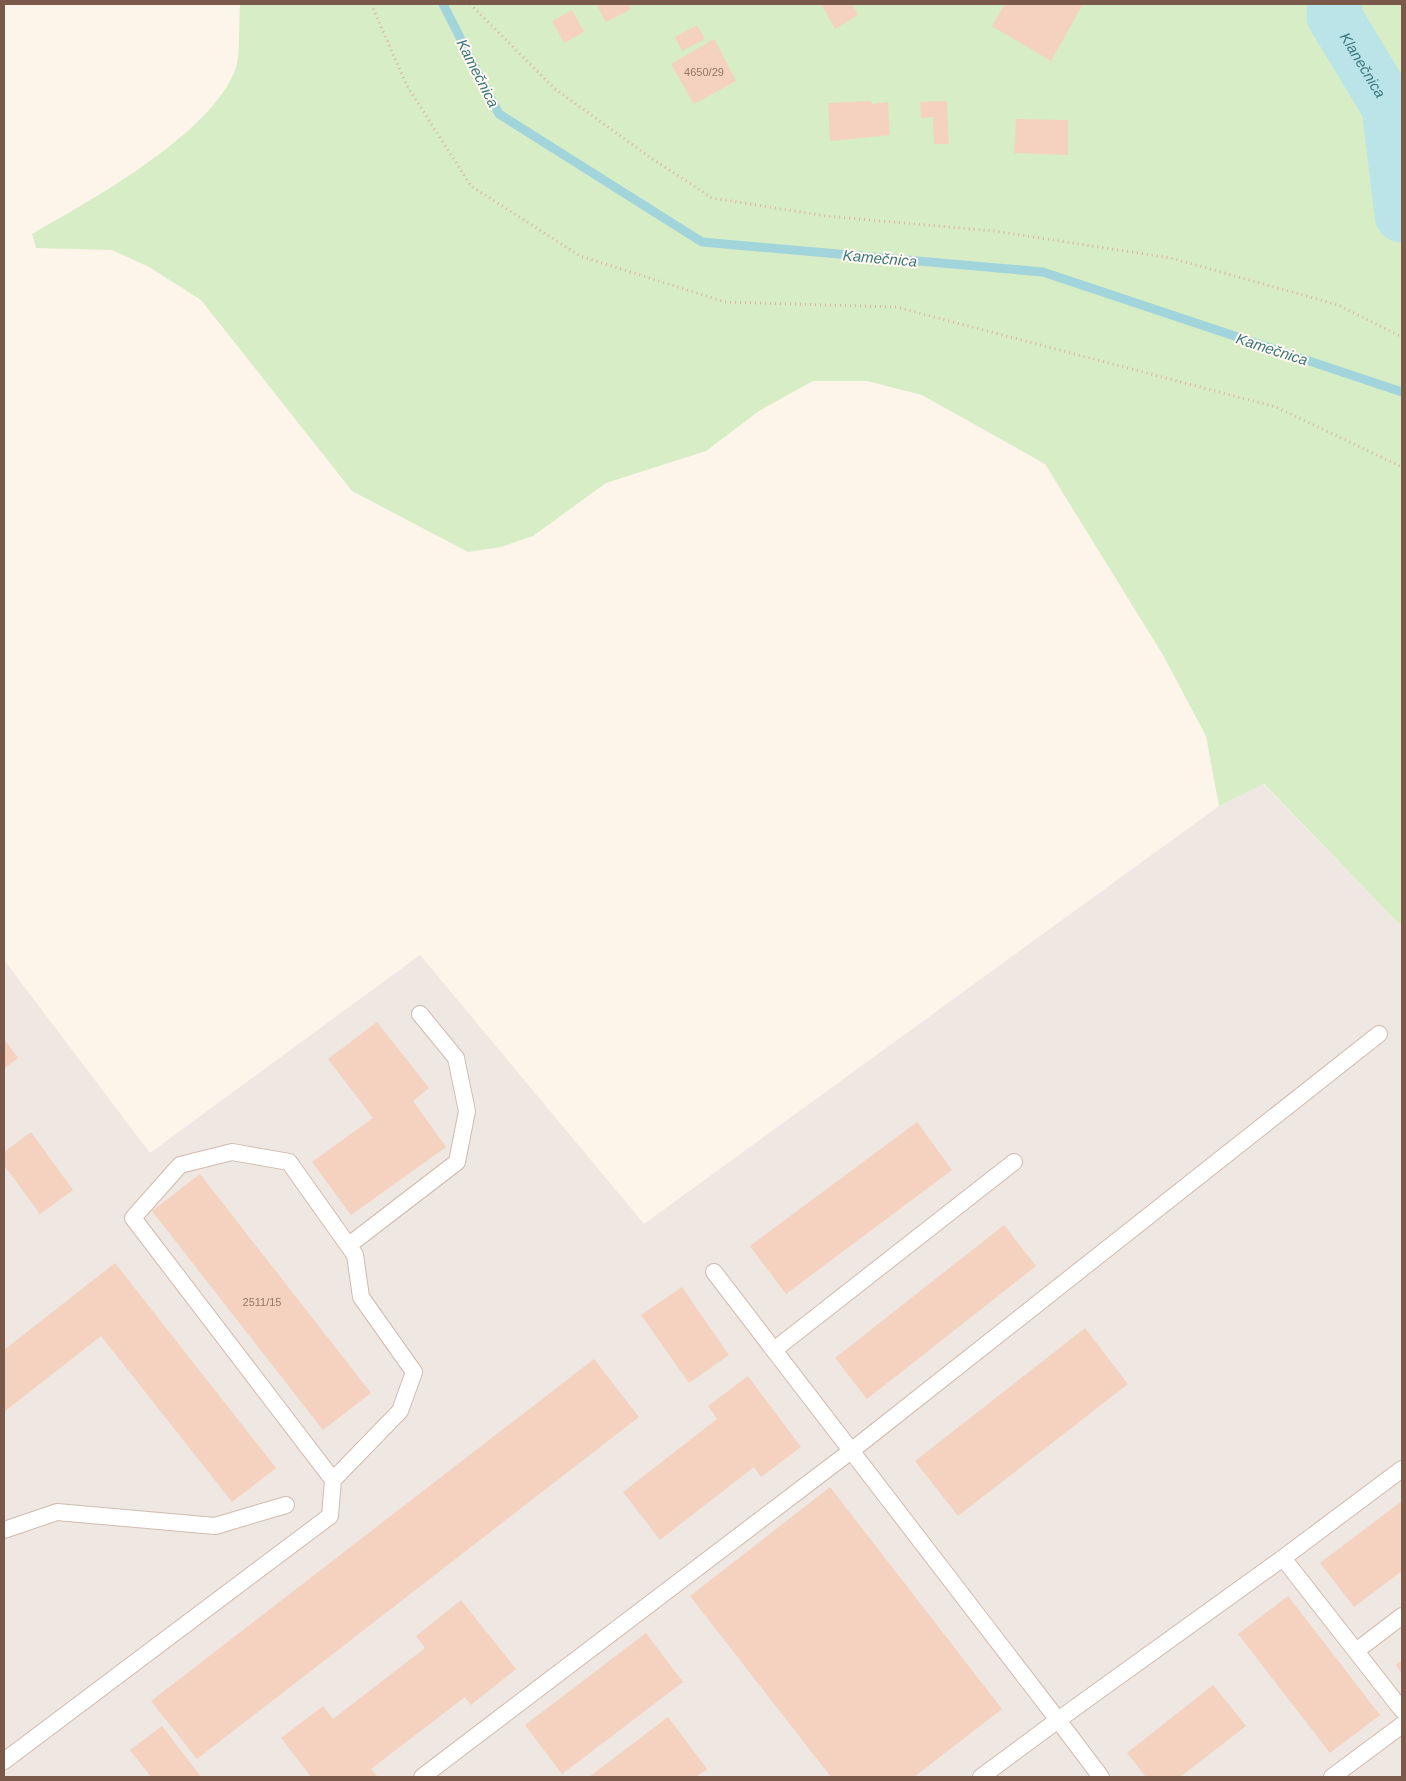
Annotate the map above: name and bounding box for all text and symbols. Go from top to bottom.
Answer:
water label: Klanečnica [1337,29,1390,101]
water label: Kamečnica [454,36,502,110]
house number: 4650/29 [684,66,724,78]
water label: Kamečnica [842,246,918,270]
water label: Kamečnica [1234,329,1310,369]
house number: 2511/15 [243,1296,281,1308]

